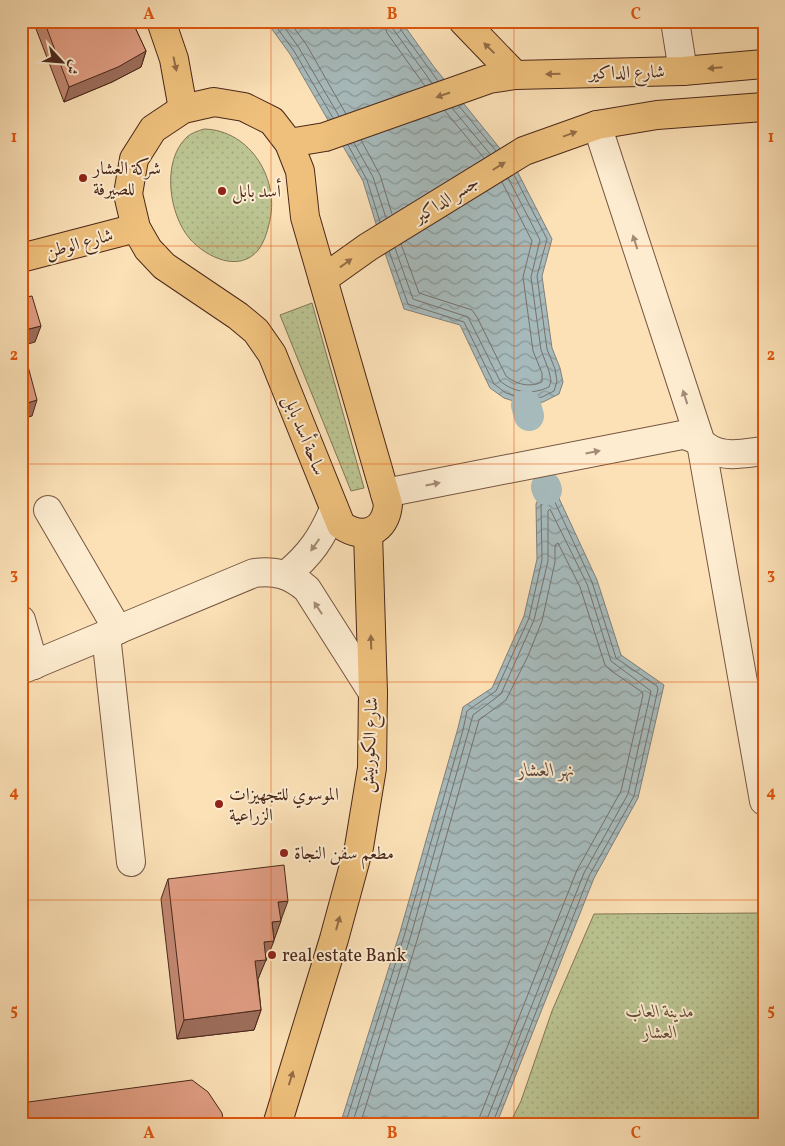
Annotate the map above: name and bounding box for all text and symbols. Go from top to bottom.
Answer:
text: A [143,4,155,26]
text: B [387,4,398,26]
text: C [631,4,641,26]
north arrow [38,38,88,88]
one-way arrow [483,43,495,55]
text: ش [61,57,84,78]
one-way arrow [171,57,179,72]
street label: شارع الداكير [587,60,665,88]
one-way arrow [707,64,723,72]
one-way arrow [545,70,561,78]
one-way arrow [436,92,451,99]
text: 1 [11,127,17,149]
text: 1 [768,127,774,149]
one-way arrow [562,130,577,138]
place label: شركة العشار للصيرفة [91,157,161,203]
one-way arrow [492,161,506,171]
street label: جسر الداكير [407,170,484,231]
marker: شركة العشار للصيرفة [77,172,89,184]
place label: أسد بابل [232,178,282,205]
marker: أسد بابل [216,185,228,197]
street label: شارع الوطن [43,223,116,266]
one-way arrow [631,235,638,250]
one-way arrow [339,258,352,268]
text: 2 [10,345,18,367]
text: 2 [767,345,775,367]
one-way arrow [681,389,689,404]
street label: ساحة أسد بابل [276,391,333,480]
one-way arrow [585,448,601,456]
one-way arrow [426,479,442,487]
one-way arrow [310,538,320,552]
text: 3 [10,564,18,586]
text: 3 [767,564,775,586]
one-way arrow [314,601,323,614]
one-way arrow [367,633,375,649]
street label: شارع الكورنيش [355,696,386,794]
water label: نهر العشار [515,758,575,784]
text: 4 [9,782,19,804]
text: 4 [766,782,776,804]
place label: الموسوي للتجهيزات الزراعية [229,783,339,829]
marker: الموسوي للتجهيزات الزراعية [213,798,225,810]
place label: مطعم سفن النجاة [294,842,394,870]
marker: مطعم سفن النجاة [278,847,290,859]
one-way arrow [335,915,343,930]
place label: real estate Bank [282,944,406,969]
marker: real estate Bank [266,949,278,961]
text: 5 [10,1000,18,1022]
park label: مدينة العاب العشار [626,1000,694,1046]
text: 5 [767,1000,775,1022]
one-way arrow [288,1071,295,1086]
text: A [143,1123,155,1145]
text: B [387,1123,398,1145]
text: C [631,1123,641,1145]

